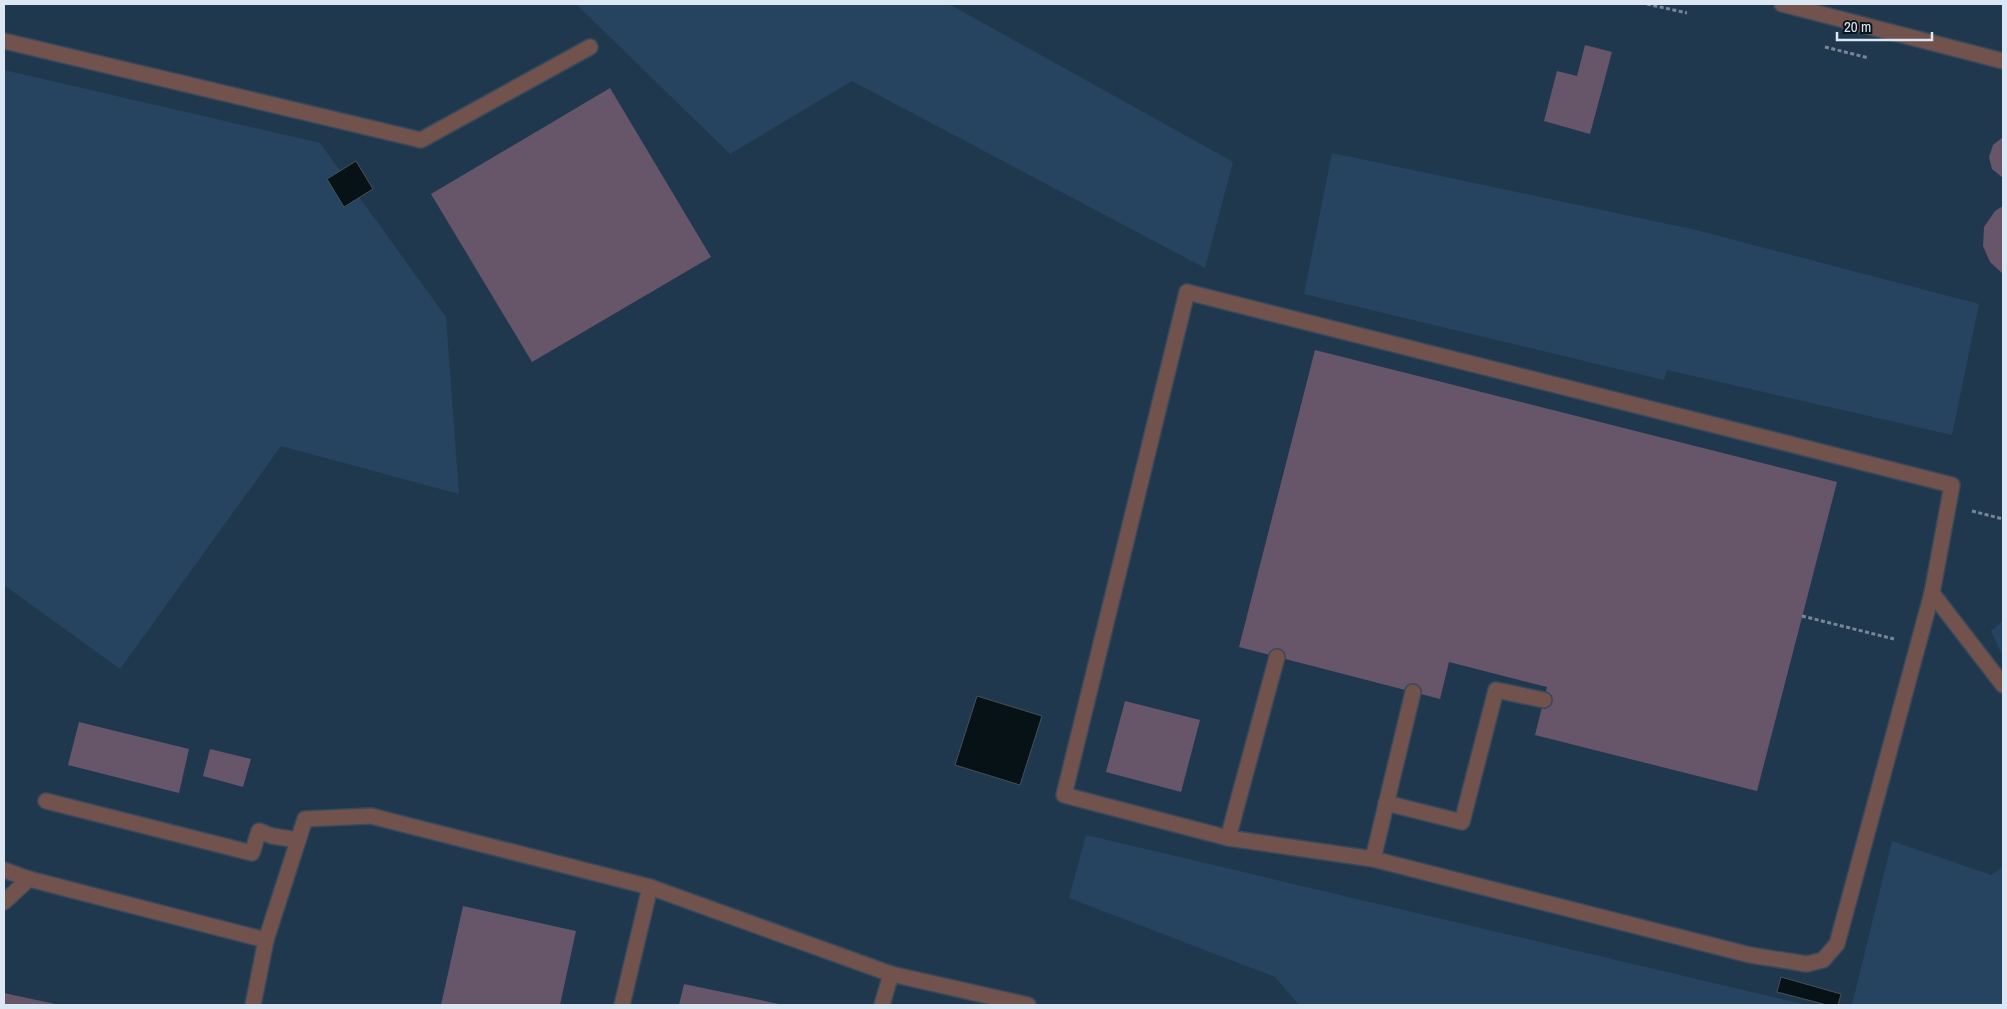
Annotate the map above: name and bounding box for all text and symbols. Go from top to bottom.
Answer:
scale bar [1837,10,1932,42]
text: 20 m [1844,16,1871,37]

